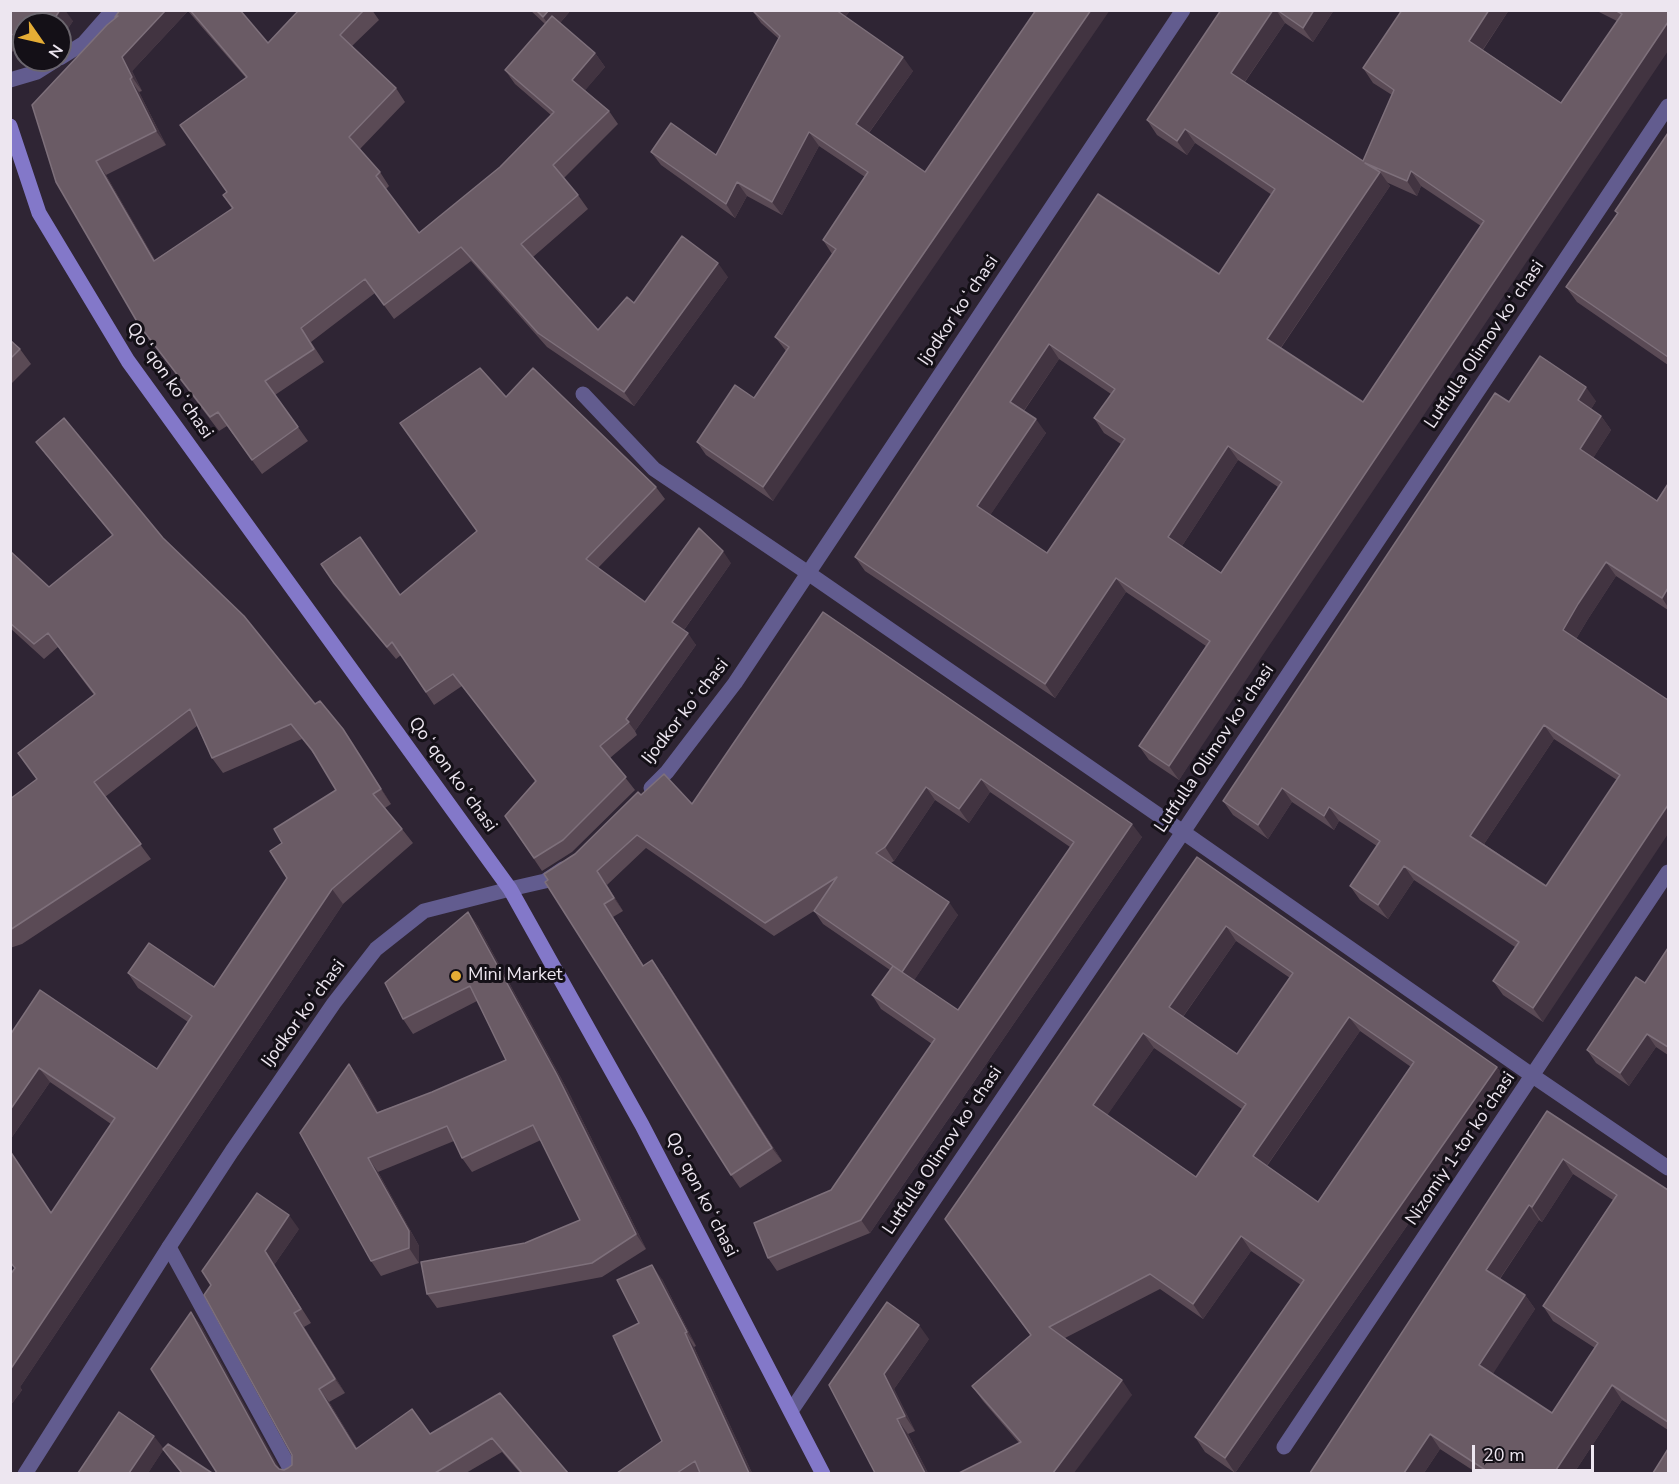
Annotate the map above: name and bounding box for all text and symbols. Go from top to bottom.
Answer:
north arrow [12,12,72,72]
text: N [43,40,68,62]
street label: Ijodkor koʻchasi [914,252,1004,370]
street label: Lutfulla Olimov koʻchasi [1421,257,1549,433]
street label: Qoʻqon koʻchasi [121,319,217,443]
street label: Ijodkor koʻchasi [638,655,734,769]
street label: Lutfulla Olimov koʻchasi [1151,661,1279,837]
street label: Qoʻqon koʻchasi [403,713,501,837]
street label: Ijodkor koʻchasi [258,956,350,1072]
place label: Mini Market [468,965,563,987]
marker: Mini Market [449,969,463,983]
street label: Lutfulla Olimov koʻchasi [879,1063,1007,1239]
street label: Nizomiy 1-tor koʼchasi [1402,1068,1520,1230]
street label: Qoʻqon koʻchasi [660,1129,742,1261]
scale bar [1475,1433,1596,1471]
text: 20 m [1483,1443,1525,1467]

